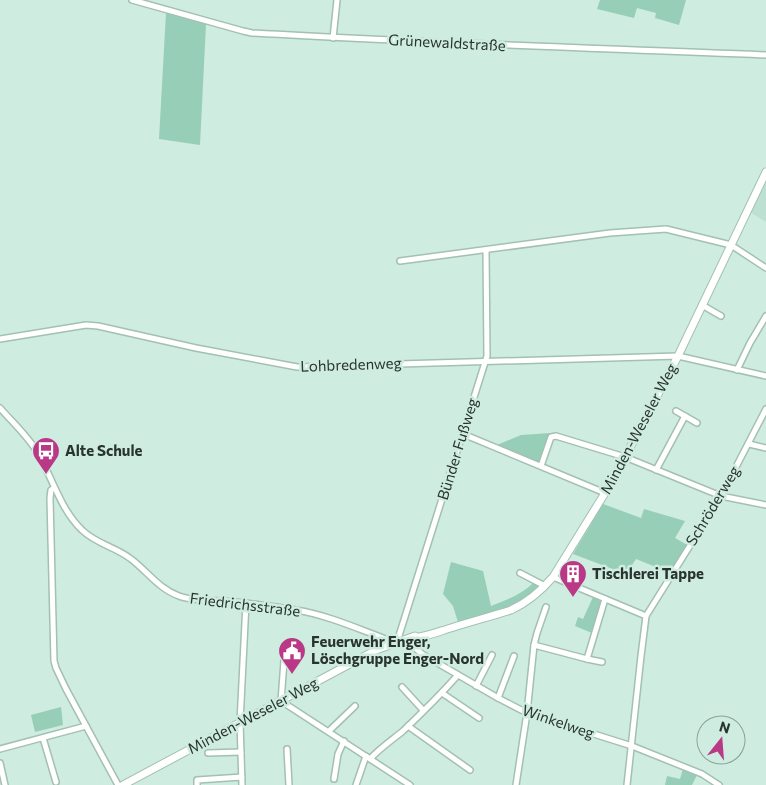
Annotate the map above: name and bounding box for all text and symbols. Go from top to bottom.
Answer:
street label: Grünewaldstraße [388,30,506,54]
street label: Lohbredenweg [300,353,402,375]
street label: Minden-Weseler Weg [596,360,680,497]
street label: Bünder Fußweg [433,396,481,502]
bus stop icon: Alte Schule [31,436,61,475]
place label: Alte Schule [65,441,143,459]
street label: Schröderweg [681,462,743,549]
building icon: Tischlerei Tappe [558,559,588,598]
place label: Tischlerei Tappe [592,564,704,582]
street label: Friedrichsstraße [189,588,301,620]
place label: Feuerwehr Enger, Löschgruppe Enger-Nord [311,632,484,667]
public building icon: Feuerwehr Enger, Löschgruppe Enger-Nord [277,636,307,675]
street label: Minden-Weseler Weg [184,673,321,757]
street label: Winkelweg [520,700,597,742]
north arrow [696,715,746,765]
text: N [717,717,732,737]

